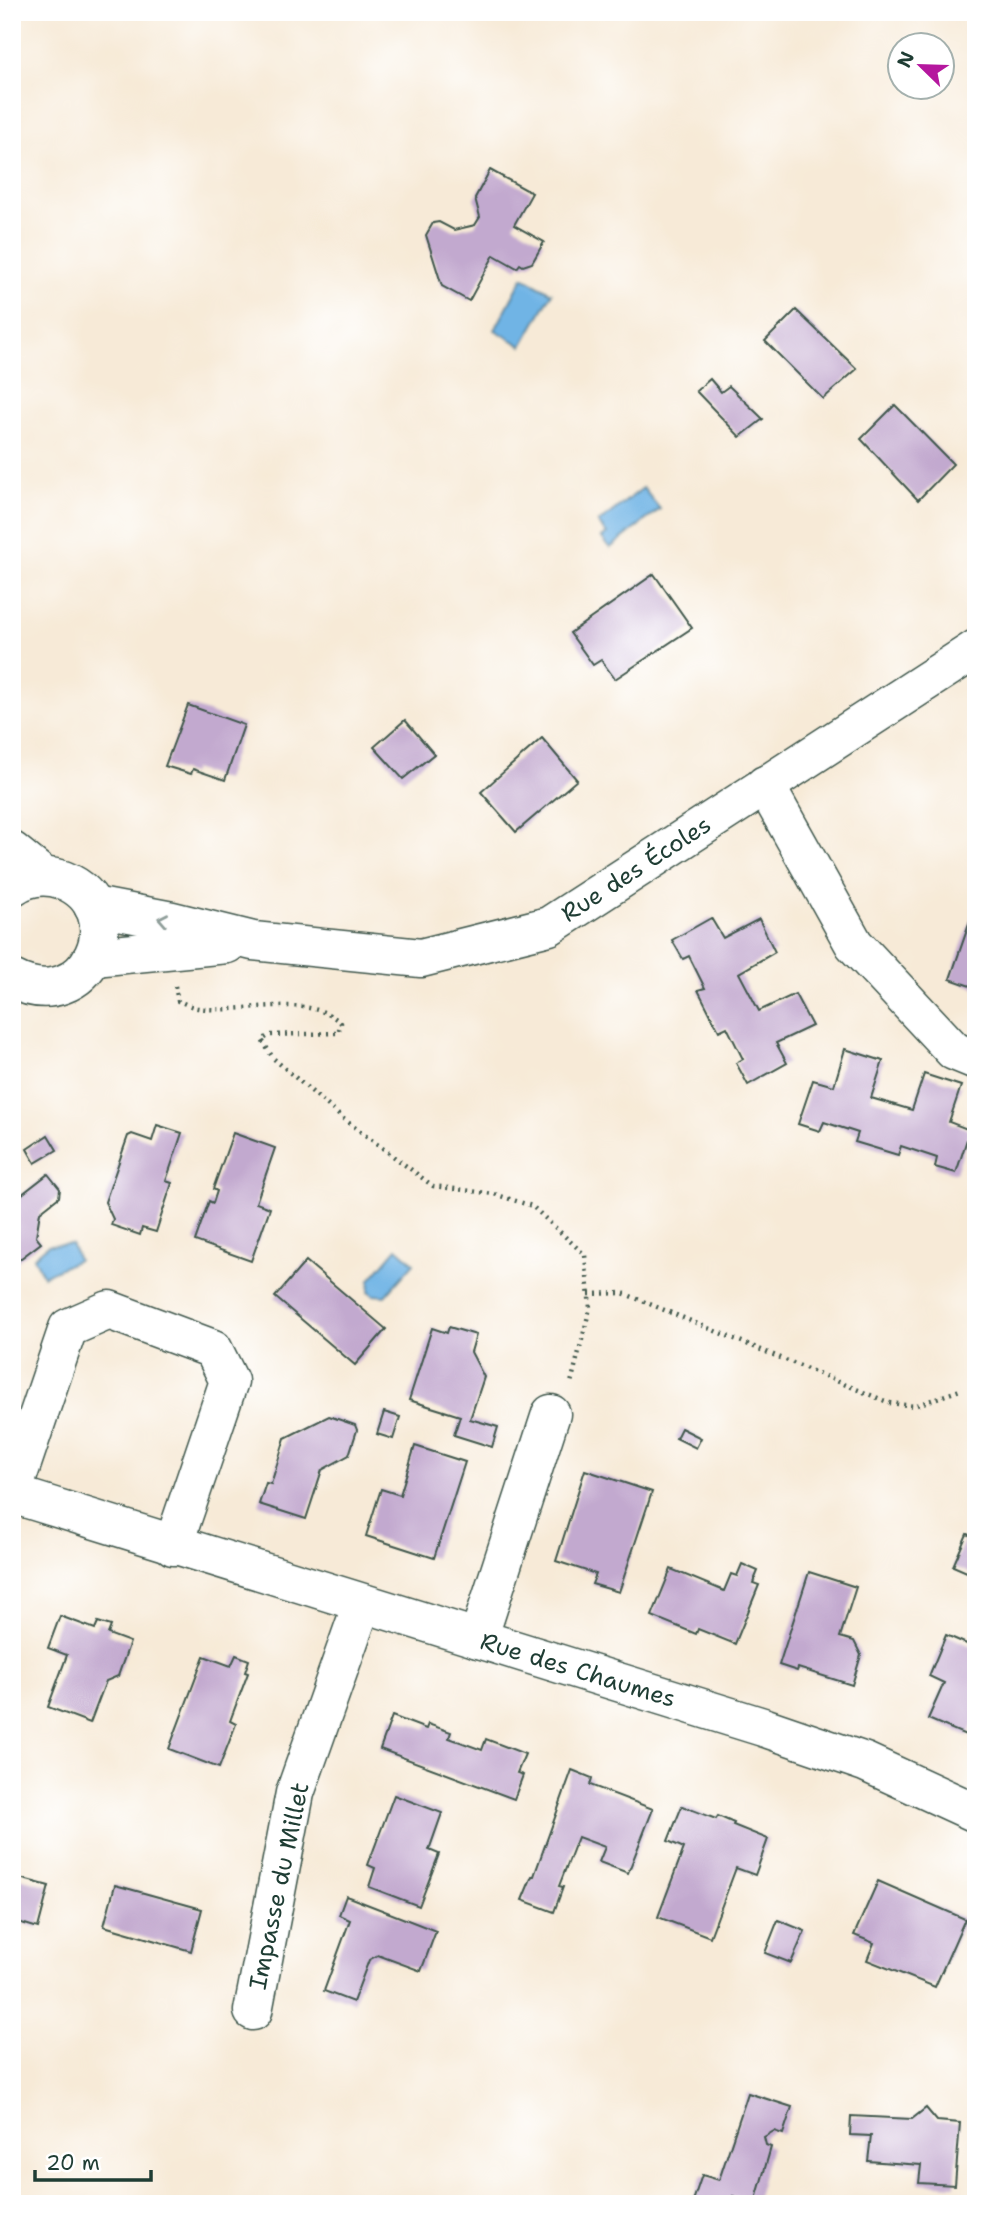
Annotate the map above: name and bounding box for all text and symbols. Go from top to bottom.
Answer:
north arrow [886,32,956,102]
text: N [891,48,920,71]
street label: Rue des Écoles [555,809,717,929]
one-way arrow [157,912,169,927]
street label: Rue des Chaumes [476,1625,680,1715]
street label: Impasse du Millet [241,1780,317,1992]
scale bar [35,2139,150,2183]
text: 20 m [46,2149,100,2177]

